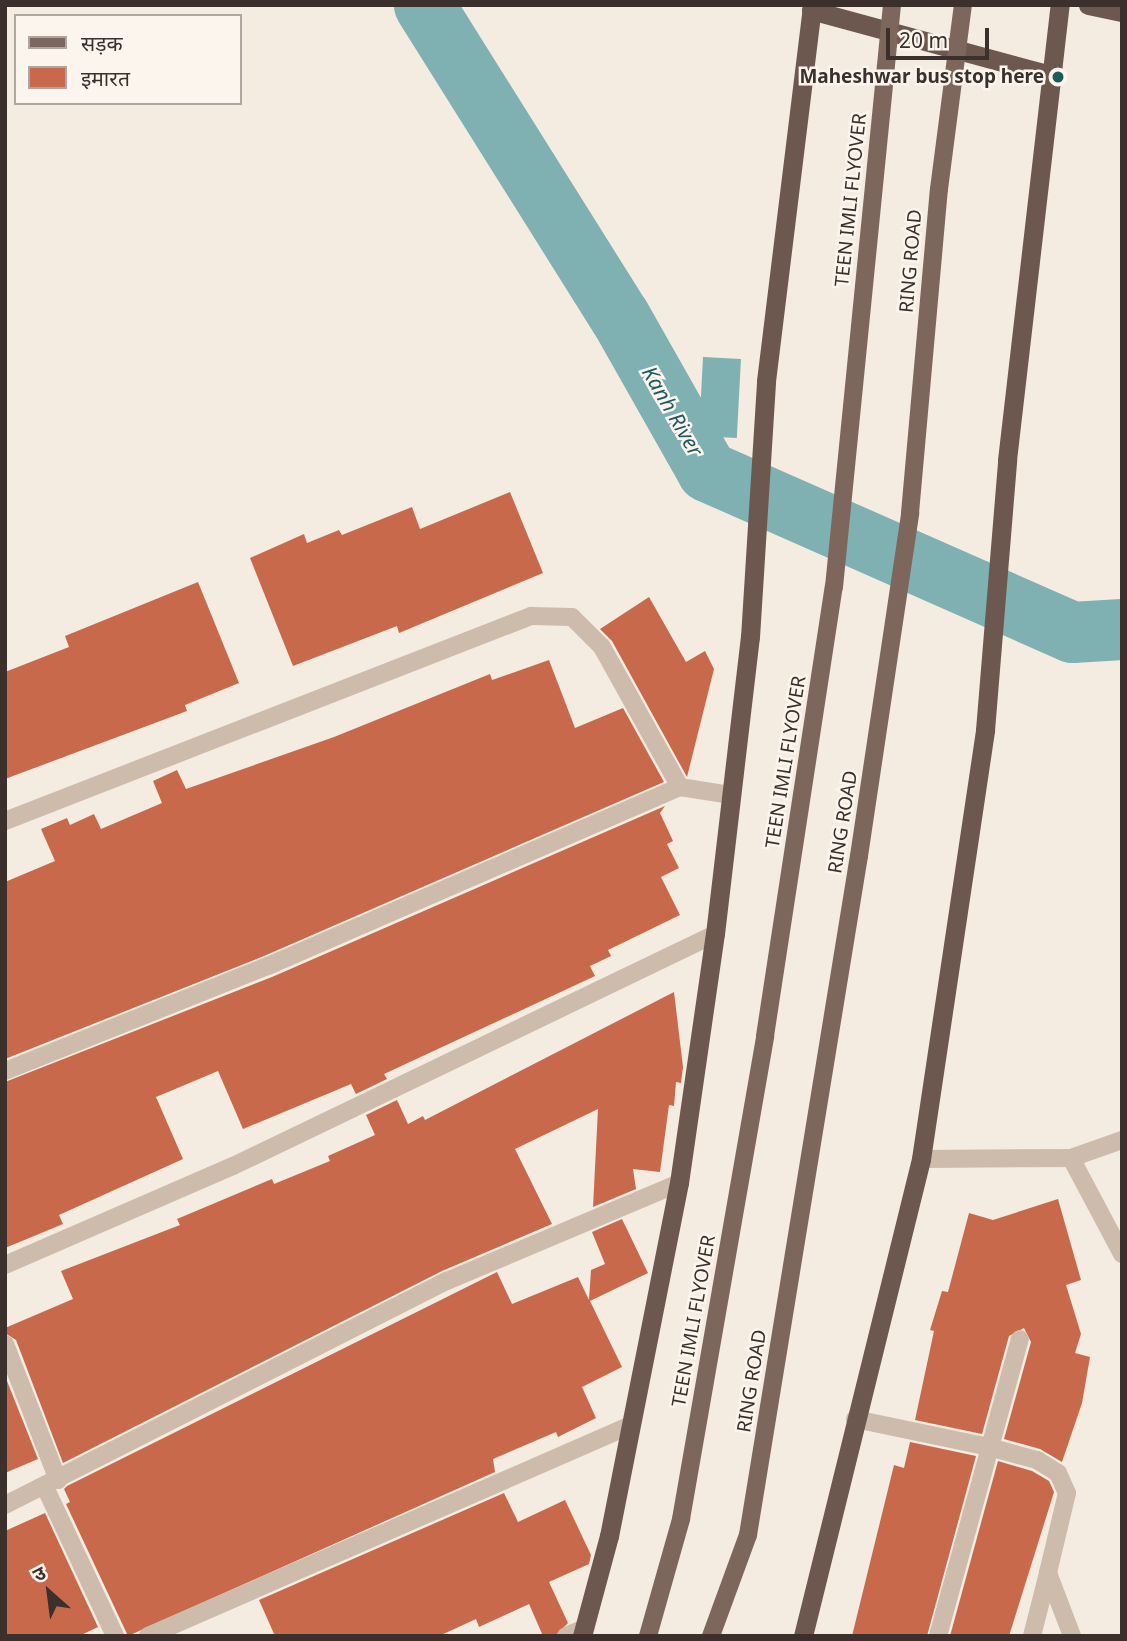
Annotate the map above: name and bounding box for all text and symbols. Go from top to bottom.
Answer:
legend [14,14,242,105]
scale bar [889,14,992,58]
text: 20 m [899,26,948,54]
text: सड़क [81,29,123,57]
text: इमारत [81,64,130,92]
place label: Maheshwar bus stop here [799,66,1044,88]
marker: Maheshwar bus stop here [1050,69,1066,85]
street label: TEEN IMLI FLYOVER [831,112,871,288]
street label: RING ROAD [895,208,927,314]
water label: Kanh River [637,362,709,460]
street label: TEEN IMLI FLYOVER [761,674,811,850]
street label: RING ROAD [824,769,862,875]
street label: TEEN IMLI FLYOVER [668,1233,720,1409]
street label: RING ROAD [733,1328,771,1434]
north arrow [14,1557,84,1627]
text: उ [28,1559,50,1588]

